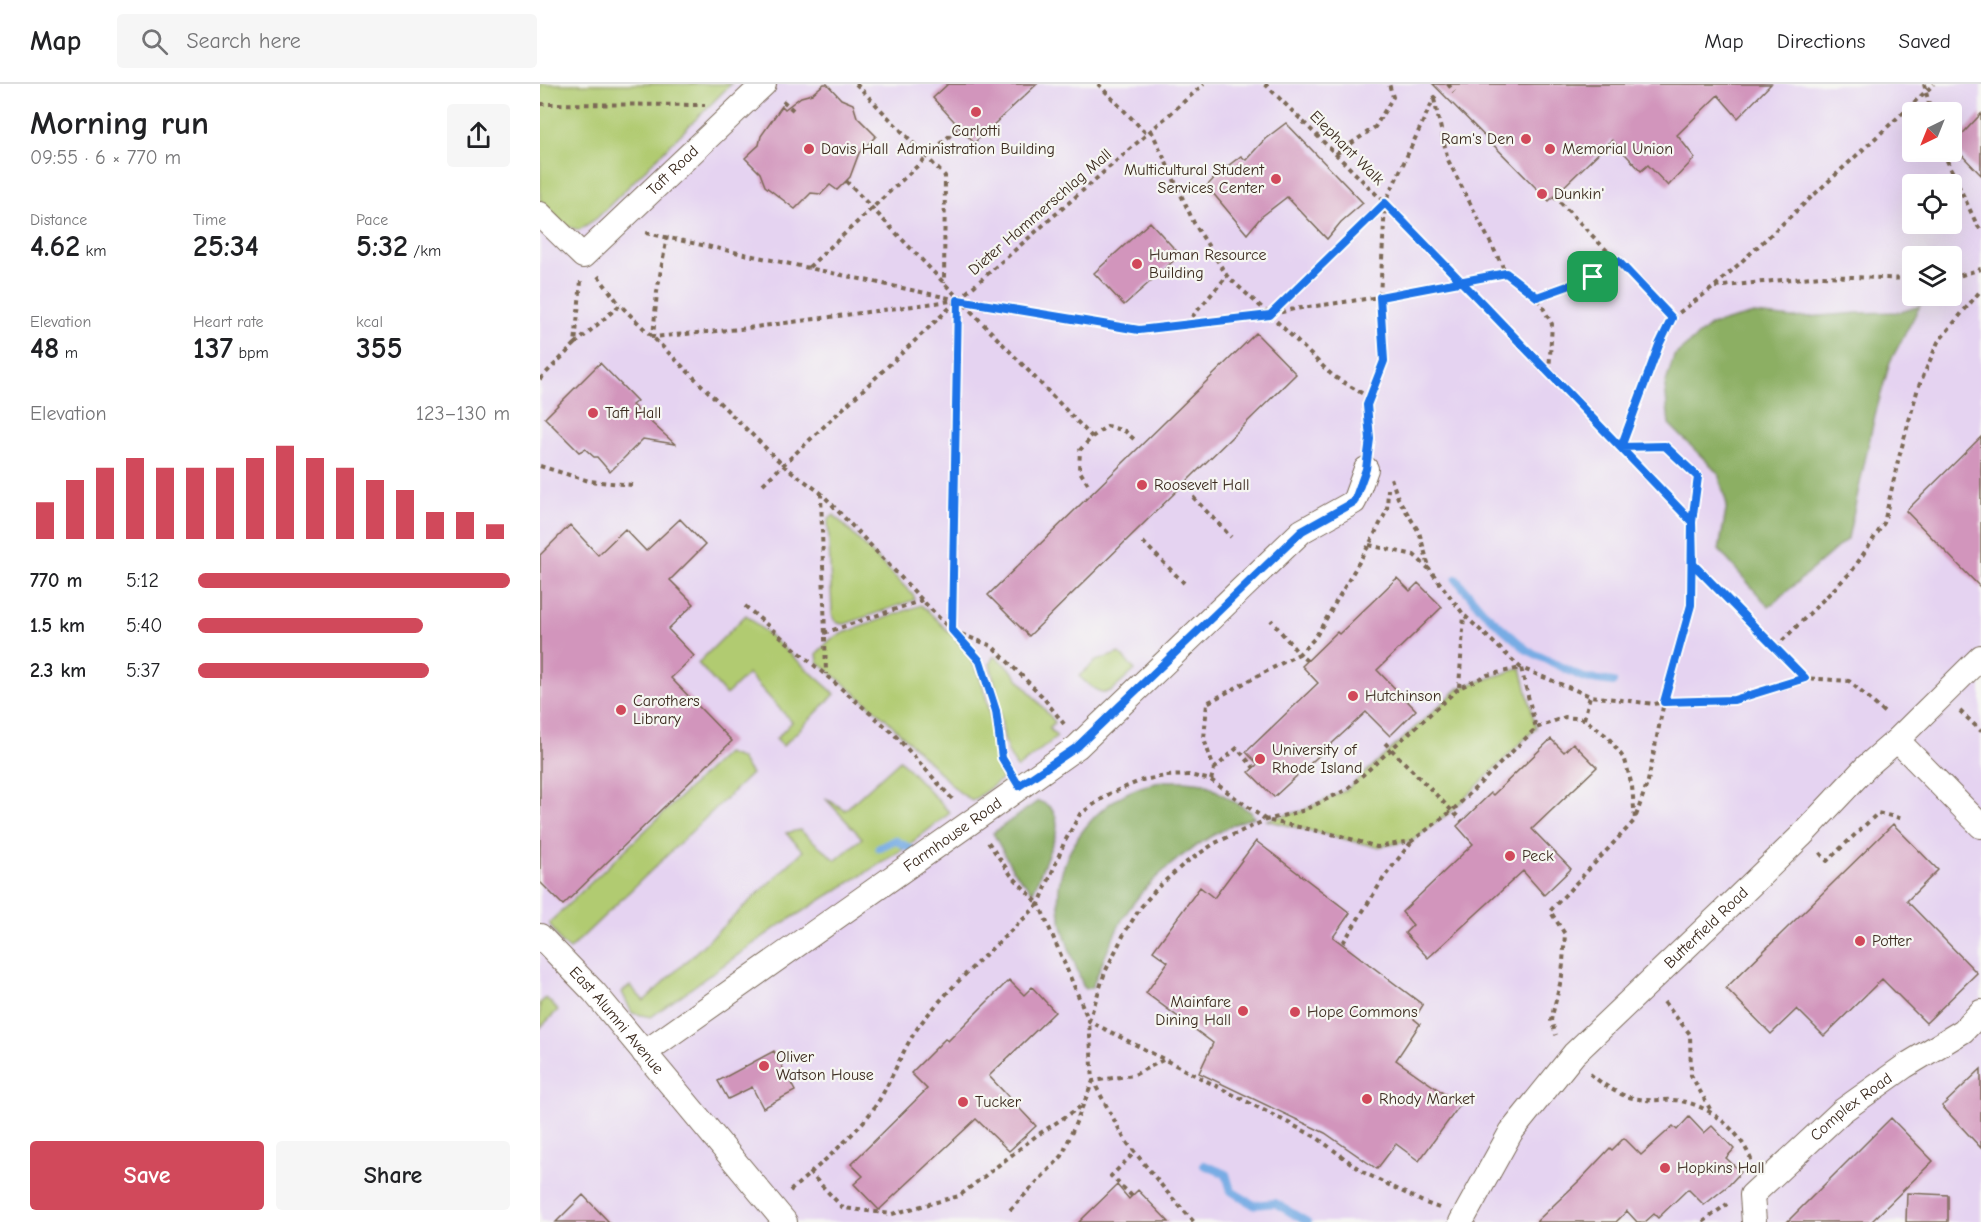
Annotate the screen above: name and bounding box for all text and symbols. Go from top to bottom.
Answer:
search box [117,14,537,68]
text: Map [30,25,81,57]
icon: search [138,25,171,58]
text: Search here [186,28,301,54]
text: Map [1704,29,1744,53]
text: Directions [1777,29,1866,53]
text: Saved [1899,29,1951,53]
north arrow [1902,102,1962,162]
map controls [1902,102,1962,306]
text: Morning run [30,104,209,142]
button: share [447,104,510,167]
marker: Carlotti Administration Building [969,105,983,119]
street label: Elephant Walk [1306,107,1388,189]
place label: Carlotti Administration Building [897,122,1055,158]
place label: Ram's Den [1441,130,1514,148]
marker: Ram's Den [1519,132,1533,146]
place label: Davis Hall [821,140,888,158]
place label: Memorial Union [1562,140,1673,158]
street label: Taft Road [643,142,702,199]
marker: Davis Hall [802,142,816,156]
marker: Memorial Union [1543,142,1557,156]
street label: Dieter Hammerschlag Mall [965,145,1115,279]
text: 09:55 · 6 × 770 m [30,146,181,169]
place label: Multicultural Student Services Center [1124,161,1265,197]
marker: Multicultural Student Services Center [1269,172,1283,186]
button: locate [1902,174,1962,234]
place label: Dunkin' [1554,185,1604,203]
marker: Dunkin' [1535,187,1549,201]
text: Distance [30,211,87,229]
text: Time [193,211,226,229]
text: Pace [356,211,388,229]
text: 4.62 [30,229,80,264]
text: 25:34 [193,229,259,264]
text: 5:32 [356,229,408,264]
text: km [80,242,106,260]
text: /km [408,242,441,260]
place label: Human Resource Building [1149,246,1267,282]
button: layers [1902,246,1962,306]
pin [1567,251,1618,302]
marker: Human Resource Building [1130,257,1144,271]
icon: arrive [1576,260,1609,293]
text: Elevation [30,313,91,331]
text: Heart rate [193,313,264,331]
text: kcal [356,313,383,331]
text: 48 [30,331,59,366]
text: 137 [193,331,233,366]
text: 355 [356,331,403,366]
text: m [59,344,78,362]
text: bpm [233,344,269,362]
text: Elevation [30,402,107,425]
text: 123–130 m [416,402,510,425]
place label: Taft Hall [605,404,661,422]
marker: Taft Hall [586,406,600,420]
place label: Roosevelt Hall [1154,476,1249,494]
marker: Roosevelt Hall [1135,478,1149,492]
text: 770 m [30,569,82,592]
text: 5:12 [126,569,159,592]
text: 1.5 km [30,614,85,637]
text: 5:40 [126,614,162,637]
text: 2.3 km [30,659,86,682]
text: 5:37 [126,659,160,682]
place label: Hutchinson [1365,687,1442,705]
marker: Hutchinson [1346,689,1360,703]
place label: Carothers Library [633,692,700,728]
marker: Carothers Library [614,703,628,717]
place label: University of Rhode Island [1272,741,1362,777]
marker: University of Rhode Island [1253,752,1267,766]
street label: Farmhouse Road [900,794,1005,876]
place label: Peck [1522,847,1554,865]
marker: Peck [1503,849,1517,863]
street label: Butterfield Road [1661,883,1752,972]
place label: Potter [1872,932,1912,950]
marker: Potter [1853,934,1867,948]
street label: East Alumni Avenue [566,963,667,1078]
place label: Mainfare Dining Hall [1155,993,1231,1029]
place label: Hope Commons [1307,1003,1418,1021]
marker: Mainfare Dining Hall [1236,1004,1250,1018]
marker: Hope Commons [1288,1005,1302,1019]
place label: Oliver Watson House [776,1048,874,1084]
marker: Oliver Watson House [757,1059,771,1073]
street label: Complex Road [1807,1069,1896,1145]
place label: Rhody Market [1379,1090,1475,1108]
marker: Rhody Market [1360,1092,1374,1106]
place label: Tucker [975,1093,1022,1111]
marker: Tucker [956,1095,970,1109]
button: Save [30,1141,264,1210]
button: Share [276,1141,510,1210]
place label: Hopkins Hall [1677,1159,1765,1177]
marker: Hopkins Hall [1658,1161,1672,1175]

